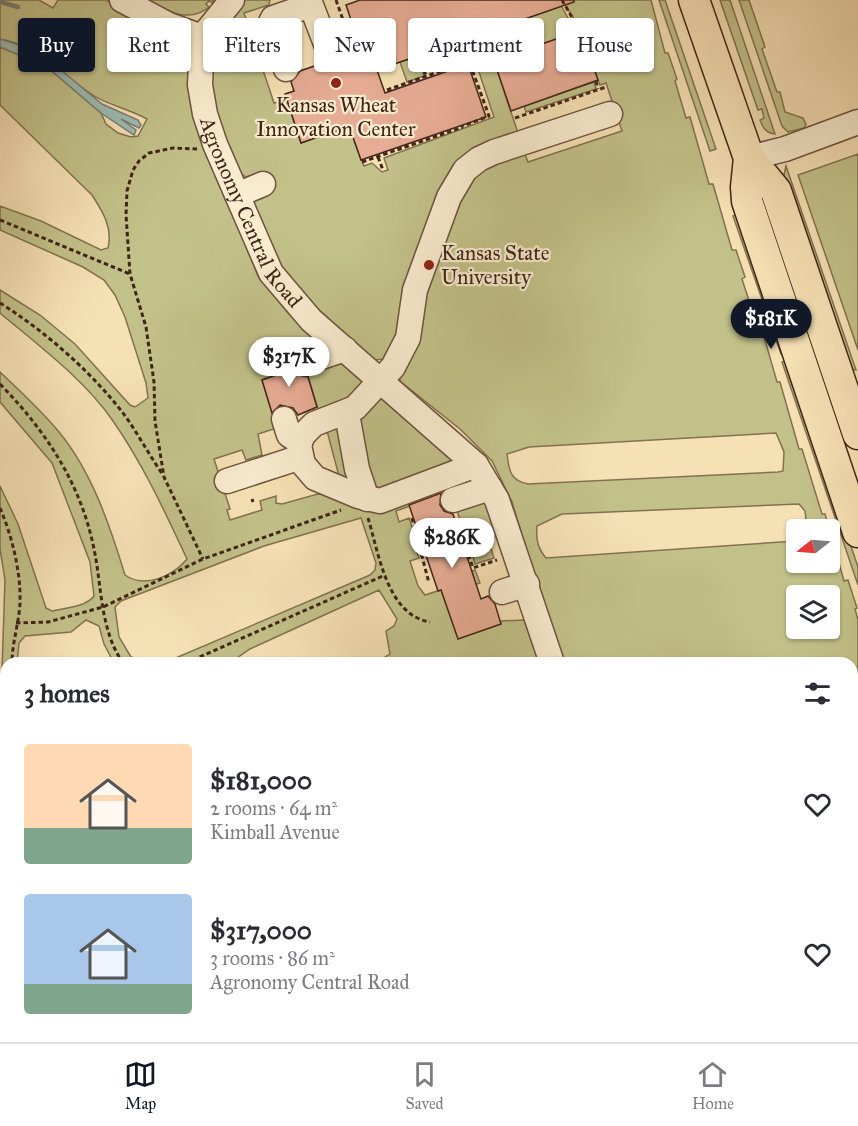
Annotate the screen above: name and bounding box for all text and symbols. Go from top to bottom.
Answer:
chip: Buy [18,18,95,72]
chip: Rent [107,18,191,72]
chip: Filters [203,18,302,72]
chip: New [314,18,396,72]
chip: Apartment [408,18,544,72]
chip: House [556,18,654,72]
marker: Kansas Wheat Innovation Center [329,76,343,90]
place label: Kansas Wheat Innovation Center [256,92,416,142]
street label: Agronomy Central Road [194,113,308,313]
place label: Kansas State University [441,240,550,290]
marker: Kansas State University [422,258,436,272]
pin: $181K [729,299,813,350]
text: $181K [745,306,797,330]
pin: $317K [247,337,331,388]
text: $317K [263,344,315,368]
pin: $286K [410,518,494,569]
north arrow [786,519,840,573]
map controls [786,519,840,639]
text: $286K [424,525,480,549]
button: layers [786,585,840,639]
text: 3 homes [24,677,110,709]
icon: filters [801,677,834,710]
text: $181,000 [210,764,312,796]
icon: home [72,768,144,840]
icon: heart [801,788,834,821]
text: 2 rooms · 64 m² [210,796,337,820]
text: Kimball Avenue [210,820,340,844]
text: $317,000 [210,914,312,946]
icon: home [72,918,144,990]
icon: heart [801,938,834,971]
text: 3 rooms · 86 m² [210,946,335,970]
text: Agronomy Central Road [210,970,410,994]
tab: Map [124,1058,157,1113]
tab: Saved [406,1058,444,1113]
tab: Home [692,1058,734,1113]

